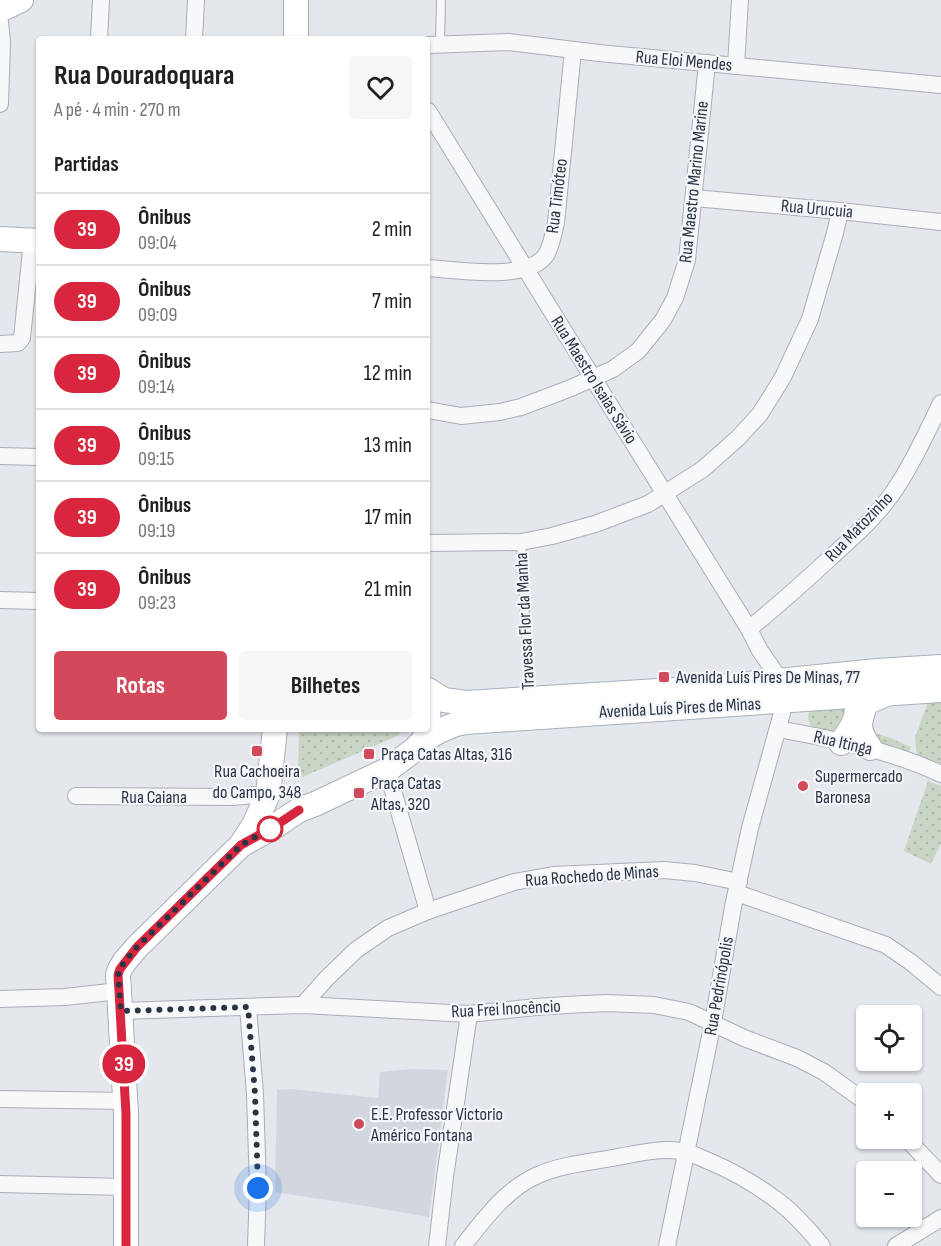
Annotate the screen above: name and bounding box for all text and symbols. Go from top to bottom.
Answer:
street label: Rua Eloi Mendes [635,46,733,76]
button: heart [349,56,412,119]
text: Rua Douradoquara [54,59,234,92]
text: A pé · 4 min · 270 m [54,98,181,122]
street label: Rua Maestro Marino Marine [675,100,713,264]
text: Partidas [54,151,119,178]
street label: Rua Timóteo [542,157,572,235]
street label: Rua Urucuia [780,195,854,223]
text: Ônibus [138,204,191,231]
text: 2 min [372,216,412,243]
text: 39 [77,217,97,242]
text: 09:04 [138,231,177,255]
text: Ônibus [138,276,191,303]
text: 7 min [372,288,412,315]
text: 39 [77,289,97,314]
text: 09:09 [138,303,177,327]
street label: Rua Maestro Isaias Sávio [546,312,642,448]
text: Ônibus [138,348,191,375]
text: 12 min [364,360,412,387]
text: 39 [77,361,97,386]
text: 09:14 [138,375,175,399]
text: Ônibus [138,420,191,447]
text: 13 min [364,432,412,459]
text: 39 [77,433,97,458]
text: 09:15 [138,447,175,471]
street label: Rua Matozinho [821,488,897,566]
text: Ônibus [138,492,191,519]
text: 17 min [364,504,412,531]
text: 39 [77,505,97,530]
text: 09:19 [138,519,175,543]
street label: Travessa Flor da Manha [511,552,539,690]
text: Ônibus [138,564,191,591]
text: 21 min [364,576,412,603]
text: 39 [77,577,97,602]
text: 09:23 [138,591,176,615]
button: Rotas [54,651,227,720]
button: Bilhetes [239,651,412,720]
place label: Avenida Luís Pires De Minas, 77 [675,667,861,688]
marker: Avenida Luís Pires De Minas, 77 [657,670,671,684]
street label: Avenida Luís Pires de Minas [598,693,761,723]
street label: Rua Itinga [812,726,875,760]
marker: Rua Cachoeira do Campo, 348 [250,744,264,758]
place label: Praça Catas Altas, 316 [381,744,512,765]
marker: Praça Catas Altas, 316 [362,747,376,761]
place label: Rua Cachoeira do Campo, 348 [212,761,302,803]
place label: Supermercado Baronesa [815,766,903,808]
place label: Praça Catas Altas, 320 [370,773,441,815]
marker: Supermercado Baronesa [796,779,810,793]
marker: Praça Catas Altas, 320 [352,786,366,800]
street label: Rua Caiana [121,787,187,808]
unlabelled marker [257,816,283,842]
street label: Rua Rochedo de Minas [524,861,660,891]
street label: Rua Pedrinópolis [700,935,738,1037]
street label: Rua Frei Inocêncio [451,996,561,1022]
map controls [856,1005,922,1227]
button: locate [856,1005,922,1071]
line badge: 39 [97,1044,151,1084]
text: 39 [114,1052,134,1077]
button: + [856,1083,922,1149]
place label: E.E. Professor Victorio Américo Fontana [370,1104,503,1146]
marker: E.E. Professor Victorio Américo Fontana [352,1117,366,1131]
button: − [856,1161,922,1227]
your location [243,1173,273,1203]

